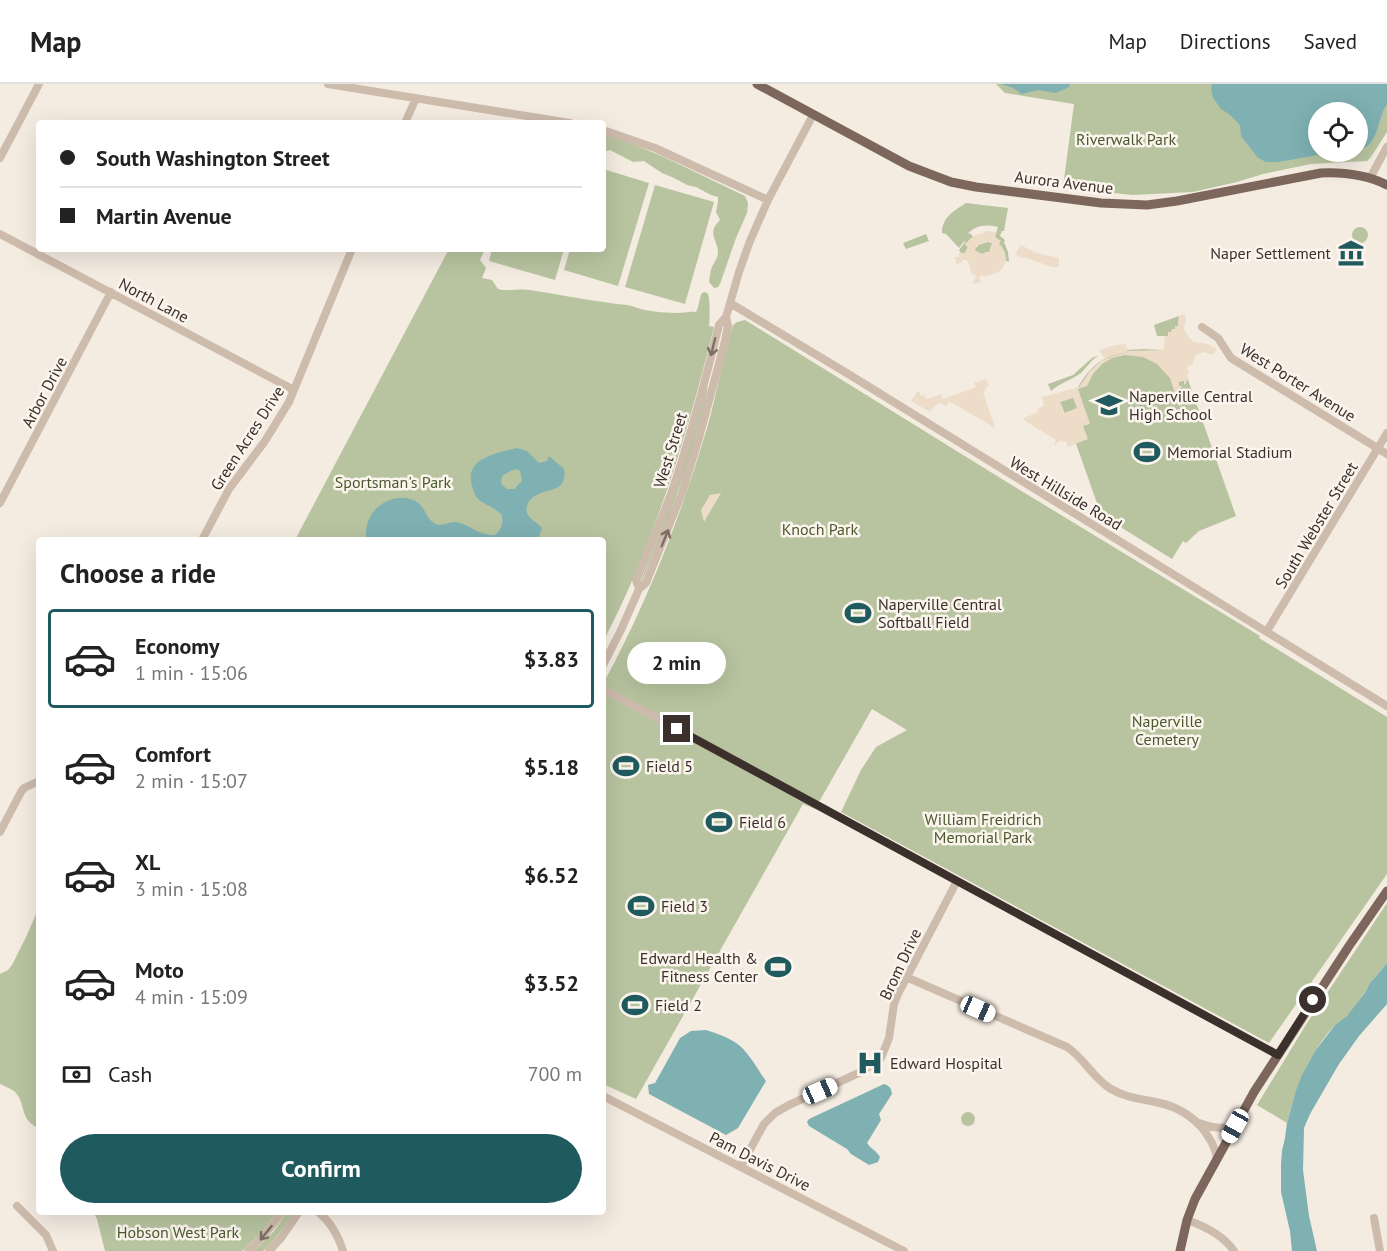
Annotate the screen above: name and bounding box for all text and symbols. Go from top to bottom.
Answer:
text: Map [30,23,81,60]
text: Map [1108,28,1147,55]
text: Directions [1180,28,1271,55]
text: Saved [1304,28,1357,55]
map controls [1308,102,1368,162]
button: locate [1308,102,1368,162]
park label: Riverwalk Park [1076,129,1176,149]
text: South Washington Street [96,144,330,172]
street label: Aurora Avenue [1014,166,1114,198]
text: Martin Avenue [96,202,232,230]
museum icon: Naper Settlement [1336,238,1366,268]
place label: Naper Settlement [1210,243,1332,263]
street label: North Lane [116,273,192,327]
one-way arrow [707,337,719,356]
street label: West Porter Avenue [1236,338,1360,426]
street label: Arbor Drive [17,353,71,431]
street label: Green Acres Drive [206,382,288,494]
place label: Naperville Central High School [1129,386,1253,424]
school or university icon: Naperville Central High School [1094,390,1124,420]
street label: West Street [649,409,691,490]
sports icon: Memorial Stadium [1132,437,1162,467]
place label: Memorial Stadium [1167,442,1292,462]
street label: West Hillside Road [1006,452,1126,534]
street label: South Webster Street [1270,458,1362,592]
park label: Sportsman's Park [335,472,452,492]
park label: Knoch Park [782,519,858,539]
one-way arrow [660,529,671,547]
text: Choose a ride [60,556,216,590]
place label: Naperville Central Softball Field [878,594,1002,632]
sports icon: Naperville Central Softball Field [843,598,873,628]
icon: car [63,632,117,686]
text: Economy [135,632,219,660]
callout: 2 min [628,642,726,684]
text: $3.83 [524,645,579,673]
text: 2 min [652,650,701,676]
text: 1 min · 15:06 [135,660,248,686]
park label: Naperville Cemetery [1132,711,1202,749]
route end [663,715,690,742]
icon: car [63,740,117,794]
text: Comfort [135,740,211,768]
sports icon: Field 5 [611,751,641,781]
text: $5.18 [524,753,579,781]
place label: Field 5 [646,756,693,776]
text: 2 min · 15:07 [135,768,248,794]
sports icon: Field 6 [704,807,734,837]
park label: William Freidrich Memorial Park [925,809,1041,847]
place label: Field 6 [739,812,786,832]
icon: car [63,848,117,902]
text: XL [135,848,160,876]
text: $6.52 [524,861,579,889]
text: 3 min · 15:08 [135,876,248,902]
sports icon: Field 3 [626,891,656,921]
place label: Field 3 [661,896,708,916]
street label: Brom Drive [875,925,925,1003]
place label: Edward Health & Fitness Center [640,948,759,986]
sports icon: Edward Health & Fitness Center [763,952,793,982]
icon: car [63,956,117,1010]
text: Moto [135,956,184,984]
text: $3.52 [524,969,579,997]
text: 4 min · 15:09 [135,984,248,1010]
route start [1299,986,1326,1013]
sports icon: Field 2 [620,990,650,1020]
car [958,993,998,1025]
place label: Field 2 [655,995,702,1015]
hospital icon: Edward Hospital [855,1048,885,1078]
place label: Edward Hospital [890,1053,1003,1073]
icon: cash [60,1058,93,1091]
text: Cash [108,1060,152,1088]
text: 700 m [528,1061,582,1087]
car [800,1075,840,1107]
car [1218,1106,1252,1146]
street label: Pam Davis Drive [706,1127,814,1195]
button: Confirm [60,1134,582,1203]
park label: Hobson West Park [117,1222,240,1242]
one-way arrow [260,1224,273,1240]

